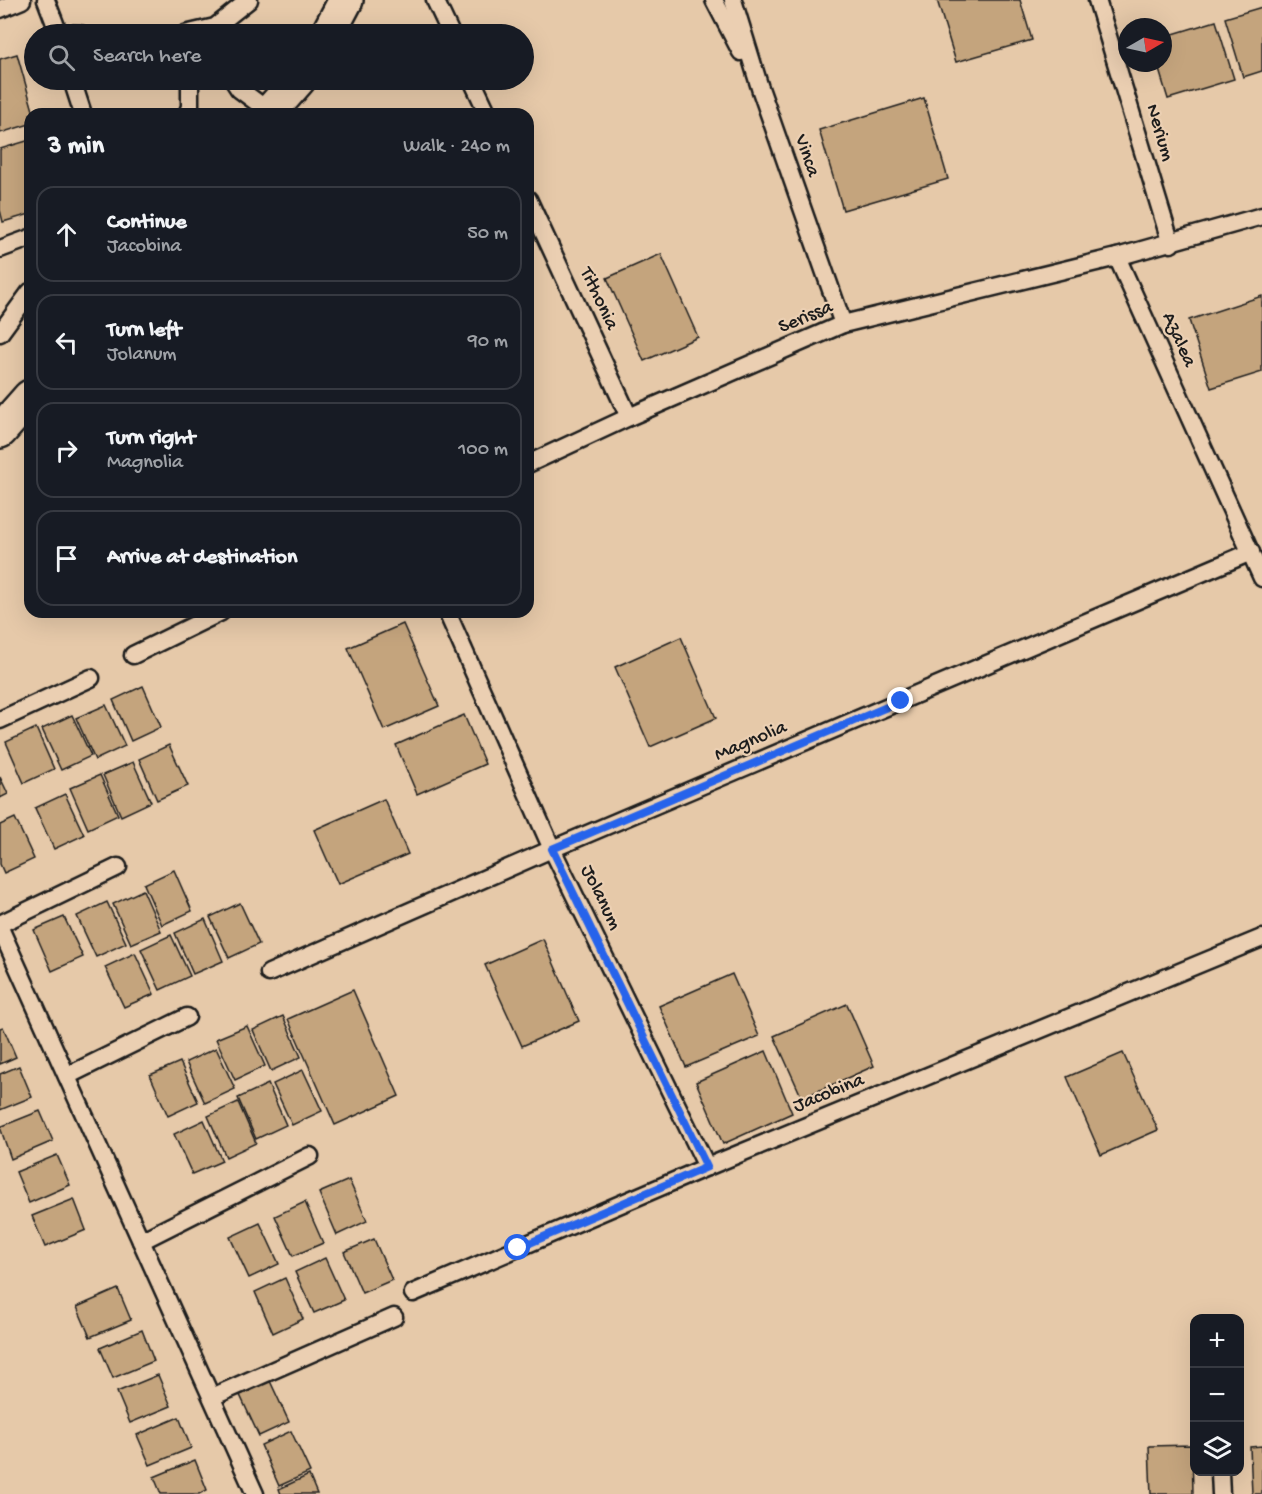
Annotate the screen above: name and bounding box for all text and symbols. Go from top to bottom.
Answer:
north arrow [1118,18,1172,72]
search box [24,24,534,90]
icon: search [45,41,78,74]
text: Search here [93,44,201,70]
street label: Nerium [1139,102,1179,164]
street label: Vinca [788,131,824,181]
text: 3 min [48,132,104,163]
text: Walk · 240 m [403,136,510,159]
text: Continue [107,210,187,236]
icon: ahead [50,218,83,251]
text: 50 m [467,223,508,246]
text: Jacobina [107,236,181,259]
street label: Tithonia [573,263,623,335]
street label: Serissa [775,296,837,340]
street label: Azalea [1156,309,1201,372]
text: Turn left [107,318,181,344]
icon: left [50,326,83,359]
text: 90 m [468,331,508,354]
text: Jolanum [107,344,177,367]
text: Turn right [107,426,195,452]
icon: right [50,434,83,467]
text: 100 m [458,439,508,462]
text: Magnolia [107,452,183,475]
icon: arrive [50,542,83,575]
text: Arrive at destination [107,545,297,571]
route end [887,687,913,713]
street label: Magnolia [711,716,791,767]
street label: Jolanum [574,862,626,934]
street label: Jacobina [790,1069,869,1119]
route start [504,1234,530,1260]
map controls [1190,1314,1244,1476]
button: + [1190,1314,1244,1368]
button: − [1190,1368,1244,1422]
button: layers [1190,1422,1244,1476]

